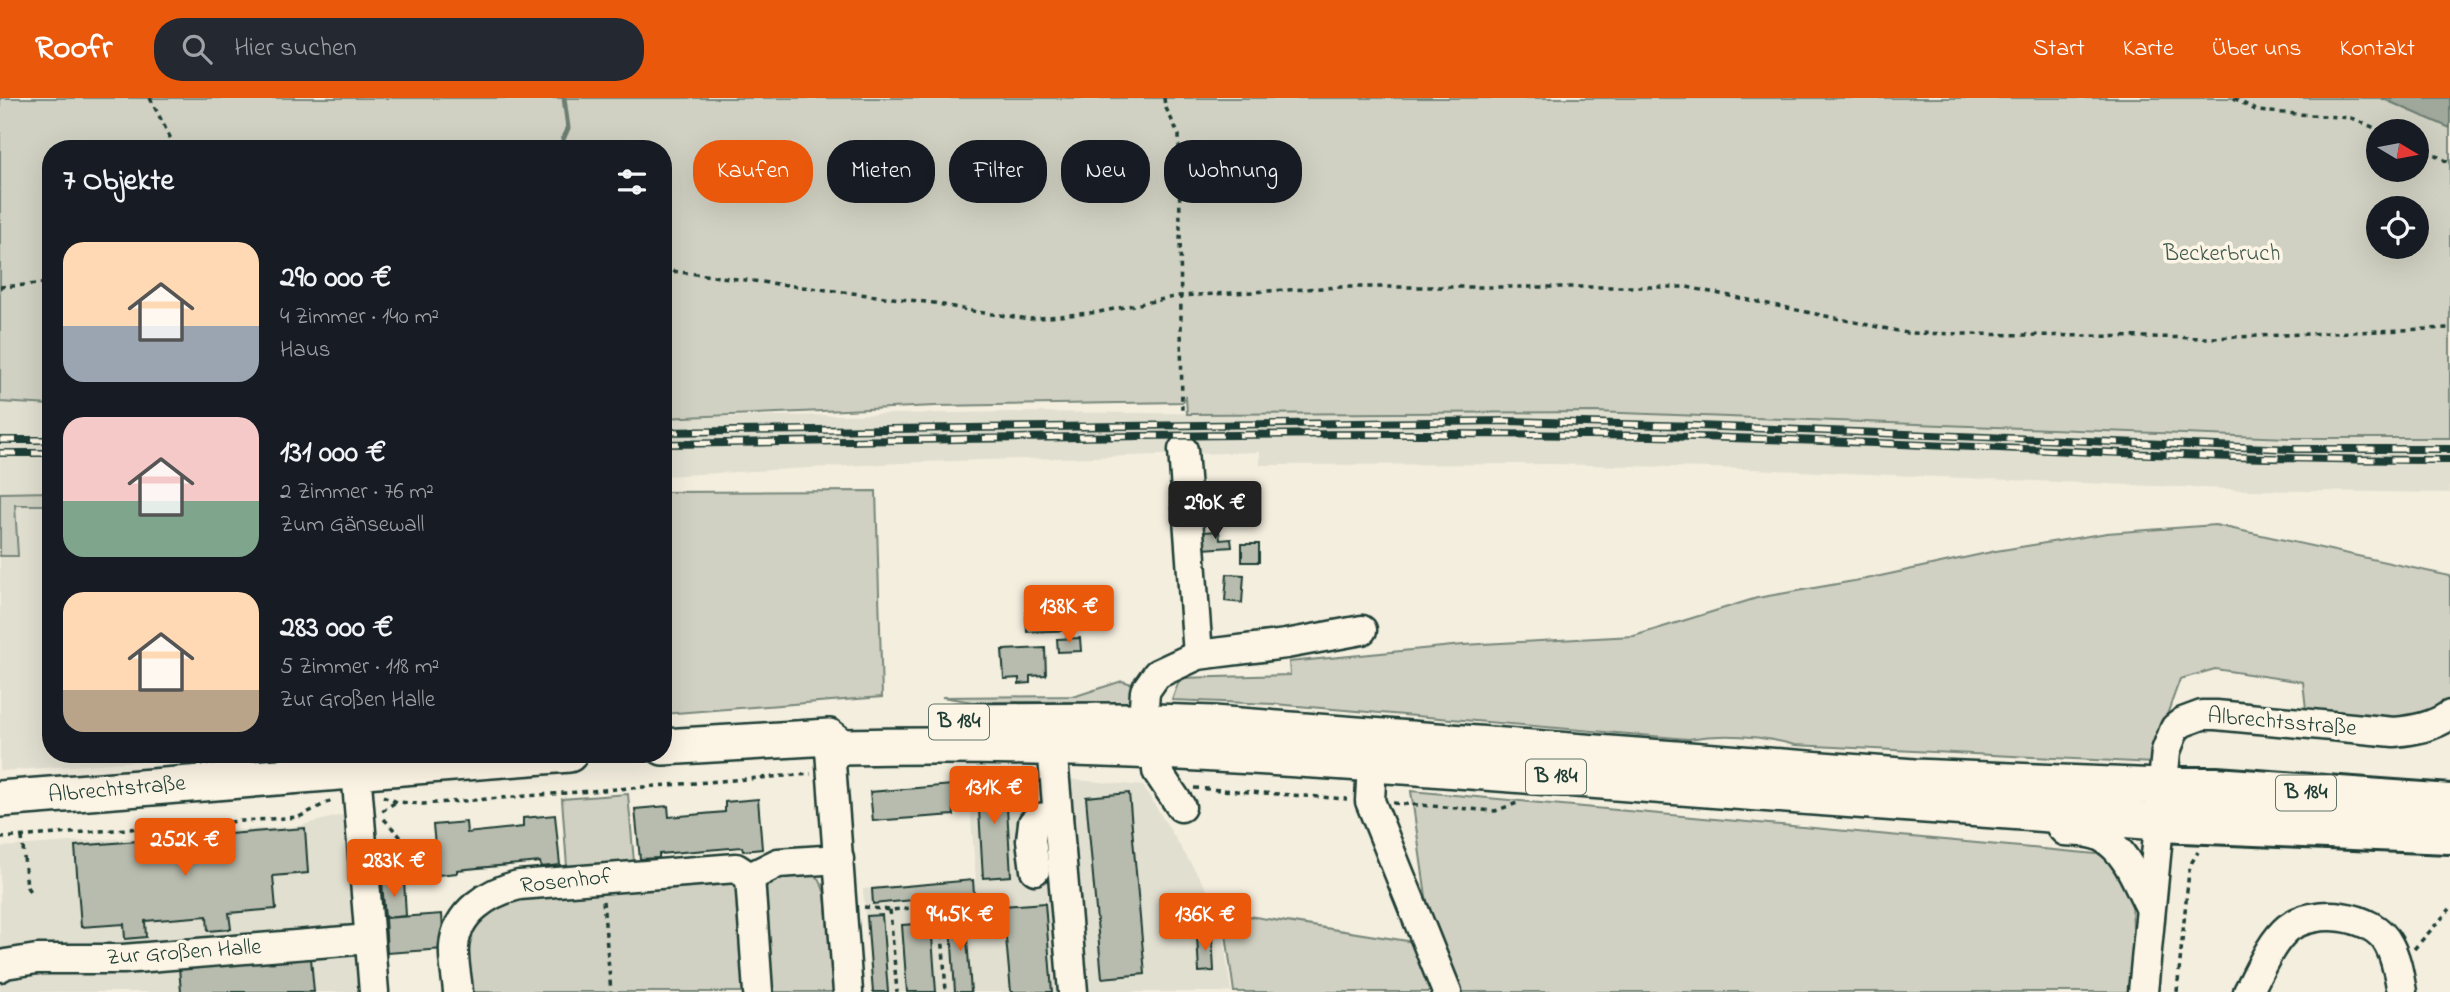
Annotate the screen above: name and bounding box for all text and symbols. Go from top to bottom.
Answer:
search box [154,18,644,81]
text: Roofr [35,25,112,73]
icon: search [178,30,216,68]
text: Hier suchen [234,30,357,68]
text: Start [2033,32,2085,67]
text: Karte [2123,32,2174,67]
text: Über uns [2212,32,2301,67]
text: Kontakt [2339,32,2415,67]
north arrow [2366,119,2429,182]
map controls [2366,119,2429,259]
chip: Kaufen [693,140,813,203]
chip: Mieten [827,140,935,203]
chip: Filter [949,140,1047,203]
chip: Neu [1061,140,1150,203]
chip: Wohnung [1164,140,1302,203]
text: 7 Objekte [63,160,174,204]
icon: filters [613,163,651,201]
button: locate [2366,196,2429,259]
park label: Beckerbruch [2162,238,2281,271]
text: 290 000 € [280,257,392,301]
icon: home [119,270,203,354]
text: 4 Zimmer · 140 m² [280,301,439,334]
text: Haus [280,334,331,367]
text: 131 000 € [280,432,386,476]
icon: home [119,445,203,529]
text: 2 Zimmer · 76 m² [280,476,434,509]
pin: 290K € [1158,482,1272,541]
text: 290K € [1184,487,1246,520]
text: Zum Gänsewall [280,509,424,542]
pin: 138K € [1012,586,1126,645]
text: 138K € [1040,591,1098,624]
text: 283 000 € [280,607,393,651]
icon: home [119,620,203,704]
text: 5 Zimmer · 118 m² [280,651,439,684]
text: Zur Großen Halle [280,684,435,717]
street label: Albrechtsstraße [2206,700,2359,746]
road number: B 184 [929,704,989,740]
road number: B 184 [1526,760,1586,794]
pin: 131K € [937,766,1051,826]
street label: Albrechtstraße [47,767,188,812]
text: 131K € [965,772,1023,805]
road number: B 184 [2276,776,2336,810]
pin: 252K € [128,818,242,878]
text: 252K € [151,824,219,857]
pin: 283K € [337,840,451,899]
text: 283K € [363,845,425,878]
street label: Rosenhof [519,861,614,903]
pin: 94.5K € [895,894,1025,953]
pin: 136K € [1148,894,1262,953]
text: 94.5K € [926,899,994,932]
text: 136K € [1175,899,1235,932]
street label: Zur Großen Halle [105,931,263,975]

